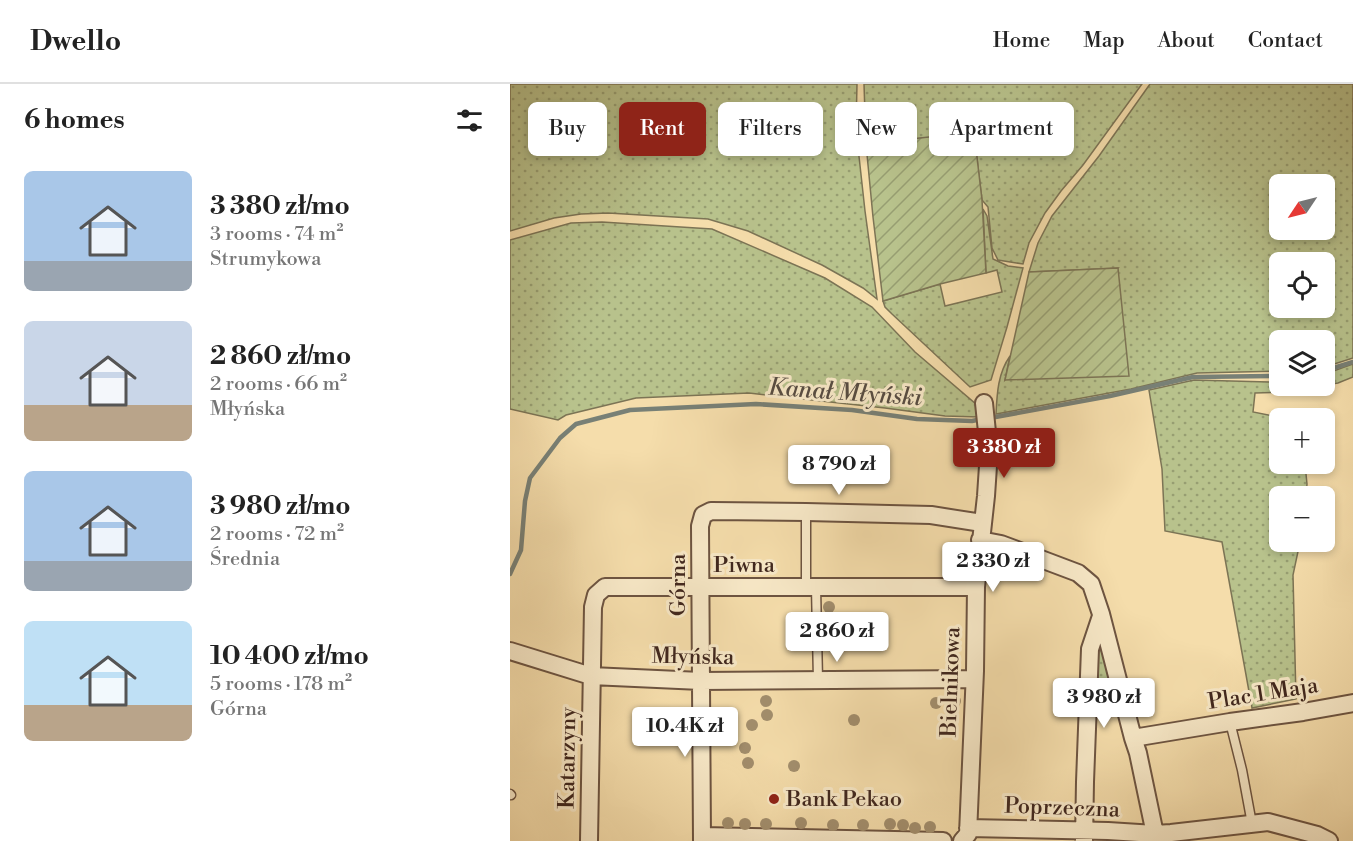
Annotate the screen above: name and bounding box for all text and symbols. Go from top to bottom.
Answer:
text: Dwello [30,24,121,59]
text: Home [993,28,1050,54]
text: Map [1083,28,1125,54]
text: About [1158,28,1215,54]
text: Contact [1248,28,1323,54]
chip: Buy [528,102,607,156]
chip: Rent [619,102,706,156]
chip: Filters [718,102,823,156]
chip: New [835,102,917,156]
chip: Apartment [929,102,1074,156]
text: 6 homes [24,104,125,136]
icon: filters [453,104,486,137]
north arrow [1269,174,1335,240]
map controls [1269,174,1335,552]
text: 3 380 zł/mo [210,190,350,222]
icon: home [72,195,144,267]
text: 3 rooms · 74 m² [210,222,343,247]
text: Strumykowa [210,247,321,272]
button: locate [1269,252,1335,318]
button: layers [1269,330,1335,396]
text: 2 860 zł/mo [210,340,351,372]
icon: home [72,345,144,417]
text: 2 rooms · 66 m² [210,372,347,397]
water label: Kanał Młyński [767,373,923,413]
text: Młyńska [210,397,285,422]
button: + [1269,408,1335,474]
pin: 3 380 zł [942,428,1066,479]
text: 3 380 zł [967,435,1041,460]
pin: 8 790 zł [777,445,901,496]
text: 8 790 zł [802,452,876,477]
button: − [1269,486,1335,552]
text: 3 980 zł/mo [210,490,351,522]
icon: home [72,495,144,567]
text: 2 rooms · 72 m² [210,522,344,547]
pin: 2 330 zł [931,542,1055,593]
text: Średnia [210,547,280,572]
text: 2 330 zł [956,549,1030,574]
street label: Piwna [713,552,776,579]
street label: Górna [665,553,692,616]
pin: 2 860 zł [775,612,899,663]
text: 2 860 zł [800,619,874,644]
street label: Bielnikowa [936,626,966,739]
text: 10 400 zł/mo [210,640,369,672]
street label: Młyńska [651,643,735,671]
icon: home [72,645,144,717]
text: 5 rooms · 178 m² [210,672,352,697]
street label: Plac 1 Maja [1206,672,1321,716]
pin: 3 980 zł [1042,678,1166,729]
text: 3 980 zł [1067,685,1141,710]
text: Górna [210,697,267,722]
street label: Katarzyny [554,707,582,809]
pin: 10.4K zł [623,707,747,758]
text: 10.4K zł [646,714,724,739]
place label: Bank Pekao [785,786,902,813]
marker: Bank Pekao [767,792,781,806]
street label: Poprzeczna [1004,792,1121,824]

